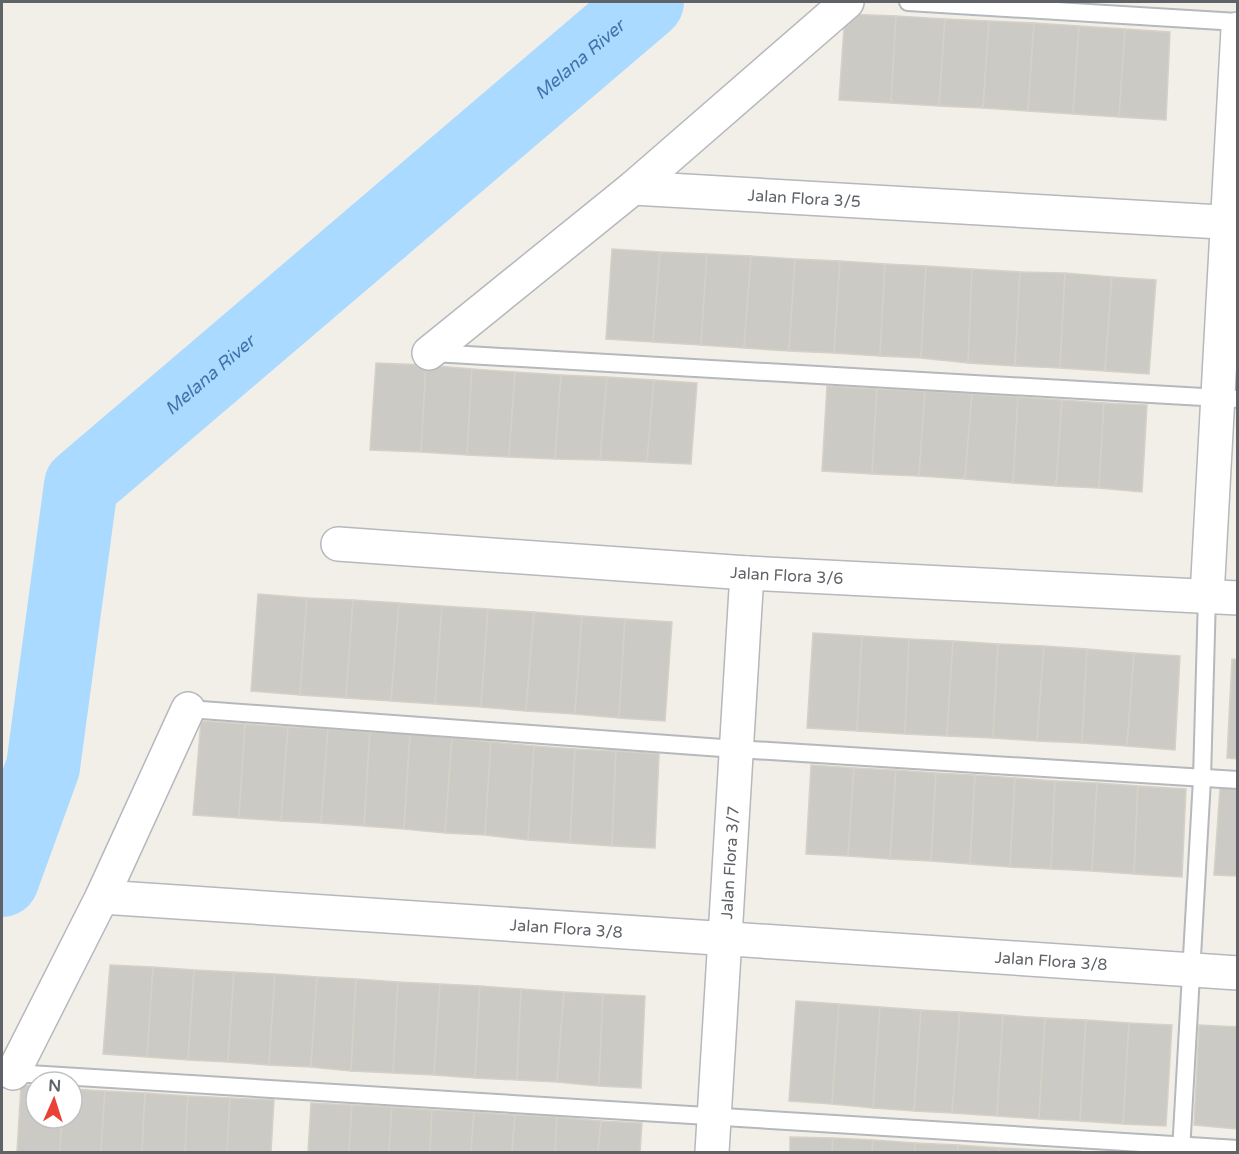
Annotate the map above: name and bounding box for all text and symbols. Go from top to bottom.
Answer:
water label: Melana River [530,14,631,104]
street label: Jalan Flora 3/5 [747,186,861,212]
water label: Melana River [160,329,261,420]
street label: Jalan Flora 3/6 [730,563,844,589]
street label: Jalan Flora 3/7 [717,805,744,920]
street label: Jalan Flora 3/8 [509,915,623,943]
street label: Jalan Flora 3/8 [994,948,1108,975]
north arrow [24,1070,84,1130]
text: N [48,1076,62,1096]

